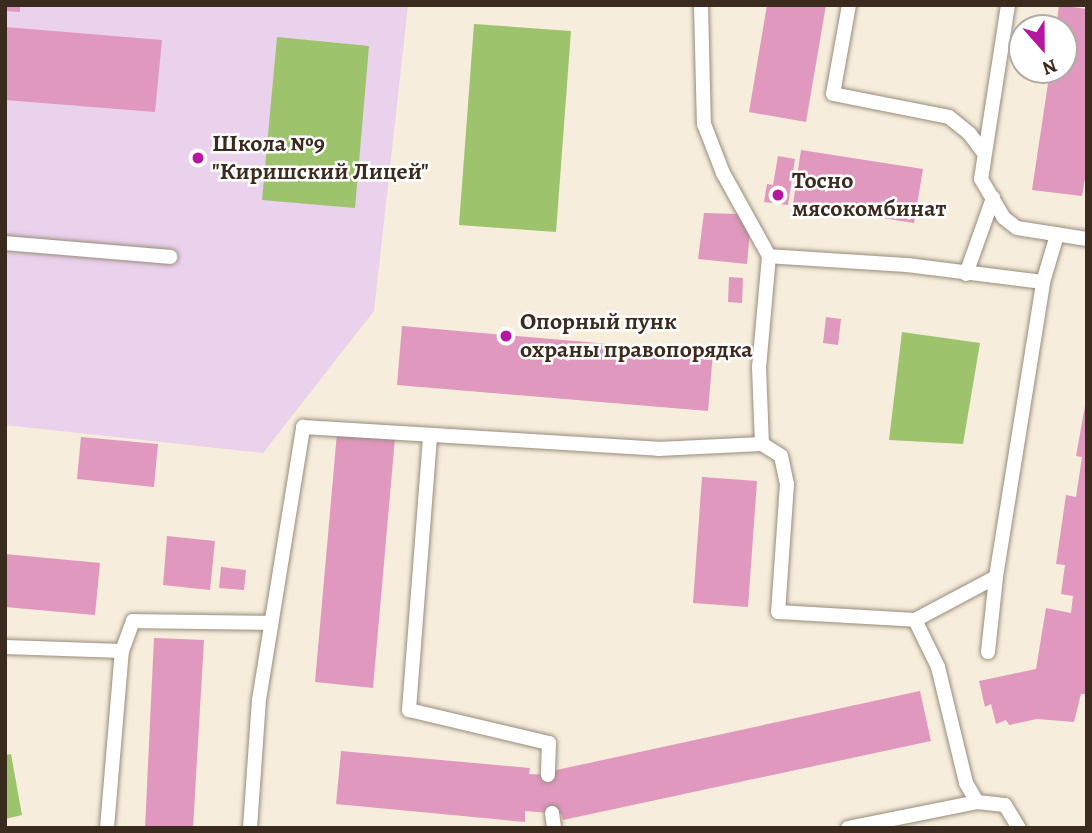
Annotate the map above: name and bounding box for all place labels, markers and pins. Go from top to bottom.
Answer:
place label: Школа №9 "Киришский Лицей" [212,130,429,186]
marker: Школа №9 "Киришский Лицей" [190,150,206,166]
place label: Тосно мясокомбинат [792,167,947,223]
marker: Тосно мясокомбинат [770,187,786,203]
place label: Опорный пунк охраны правопорядка [520,308,753,364]
marker: Опорный пунк охраны правопорядка [498,328,514,344]

